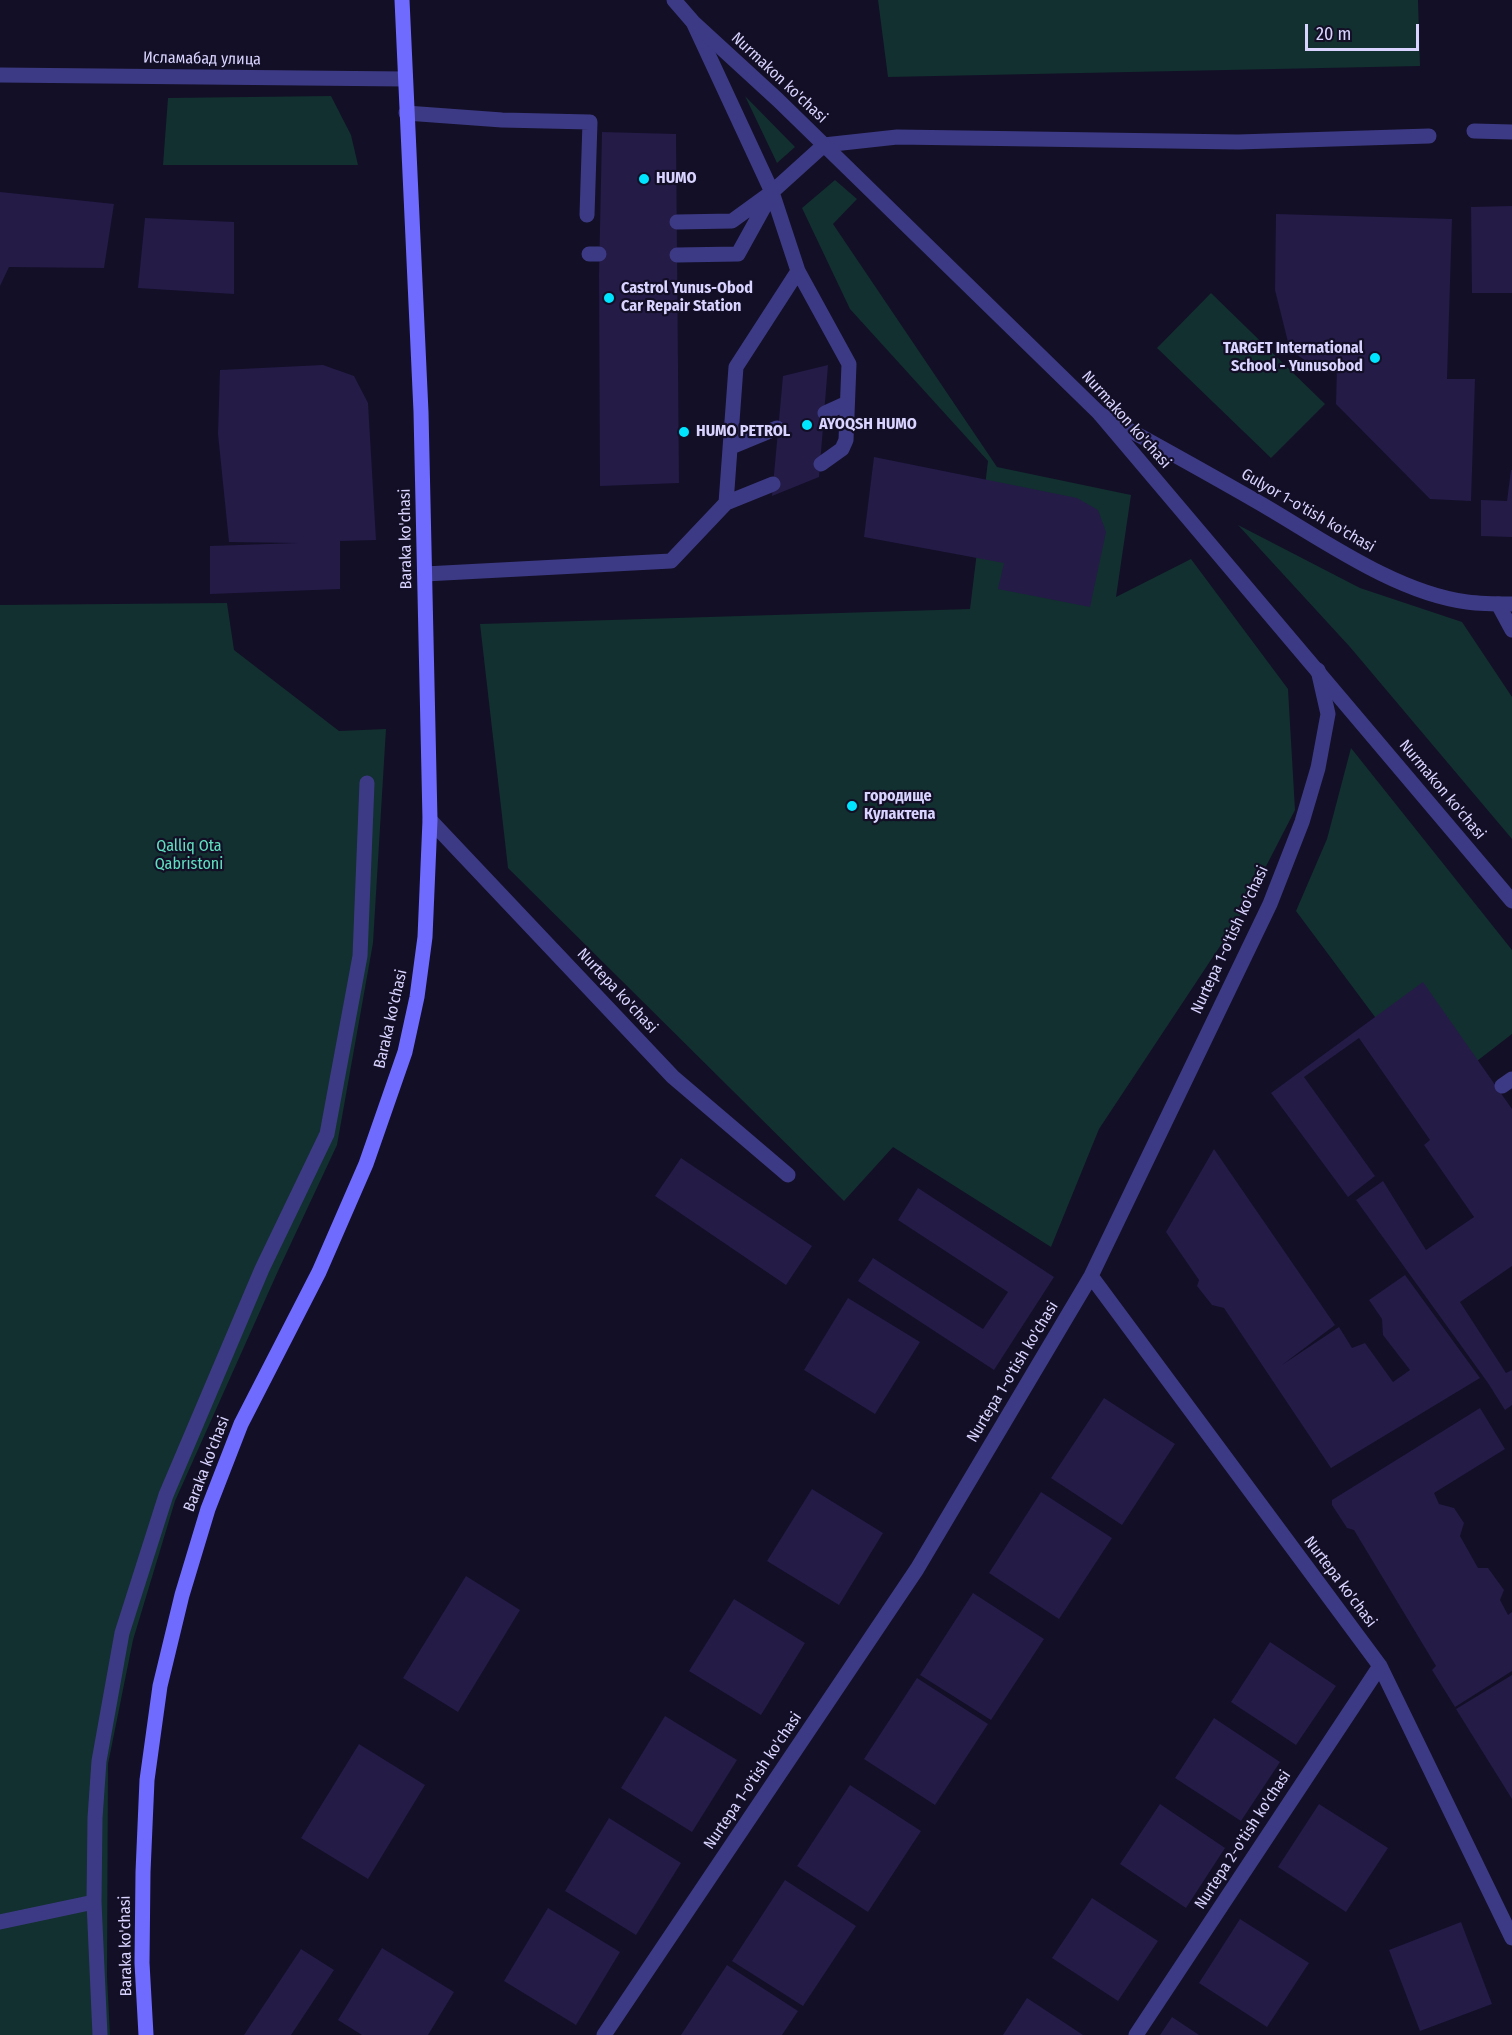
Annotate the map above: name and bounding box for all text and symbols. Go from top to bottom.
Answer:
scale bar [1308,12,1422,50]
text: 20 m [1316,23,1351,45]
street label: Nurmakon ko'chasi [727,29,831,127]
street label: Исламабад улица [143,48,261,70]
place label: HUMO [656,169,696,189]
marker: HUMO [637,172,651,186]
place label: Castrol Yunus-Obod Car Repair Station [621,279,753,317]
marker: Castrol Yunus-Obod Car Repair Station [602,291,616,305]
place label: TARGET International School - Yunusobod [1223,339,1363,377]
marker: TARGET International School - Yunusobod [1368,351,1382,365]
street label: Nurmakon ko'chasi [1077,367,1175,473]
place label: AYOQSH HUMO [819,415,917,435]
marker: AYOQSH HUMO [800,418,814,432]
place label: HUMO PETROL [696,422,790,442]
marker: HUMO PETROL [677,425,691,439]
street label: Gulyor 1-o'tish ko'chasi [1238,465,1378,557]
street label: Baraka ko'chasi [396,488,416,590]
street label: Nurmakon ko'chasi [1395,736,1489,844]
place label: городище Кулактепа [864,787,935,825]
marker: городище Кулактепа [845,799,859,813]
park label: Qalliq Ota Qabristoni [155,837,223,875]
street label: Nurtepa 1-o'tish ko'chasi [1187,863,1273,1017]
street label: Nurtepa ko'chasi [573,945,661,1037]
street label: Baraka ko'chasi [370,968,412,1070]
street label: Nurtepa 1-o'tish ko'chasi [963,1298,1063,1446]
street label: Baraka ko'chasi [180,1413,234,1515]
street label: Nurtepa ko'chasi [1300,1533,1380,1631]
street label: Nurtepa 1-o'tish ko'chasi [700,1709,806,1853]
street label: Nurtepa 2-o'tish ko'chasi [1191,1767,1295,1913]
street label: Baraka ko'chasi [116,1895,136,1997]

